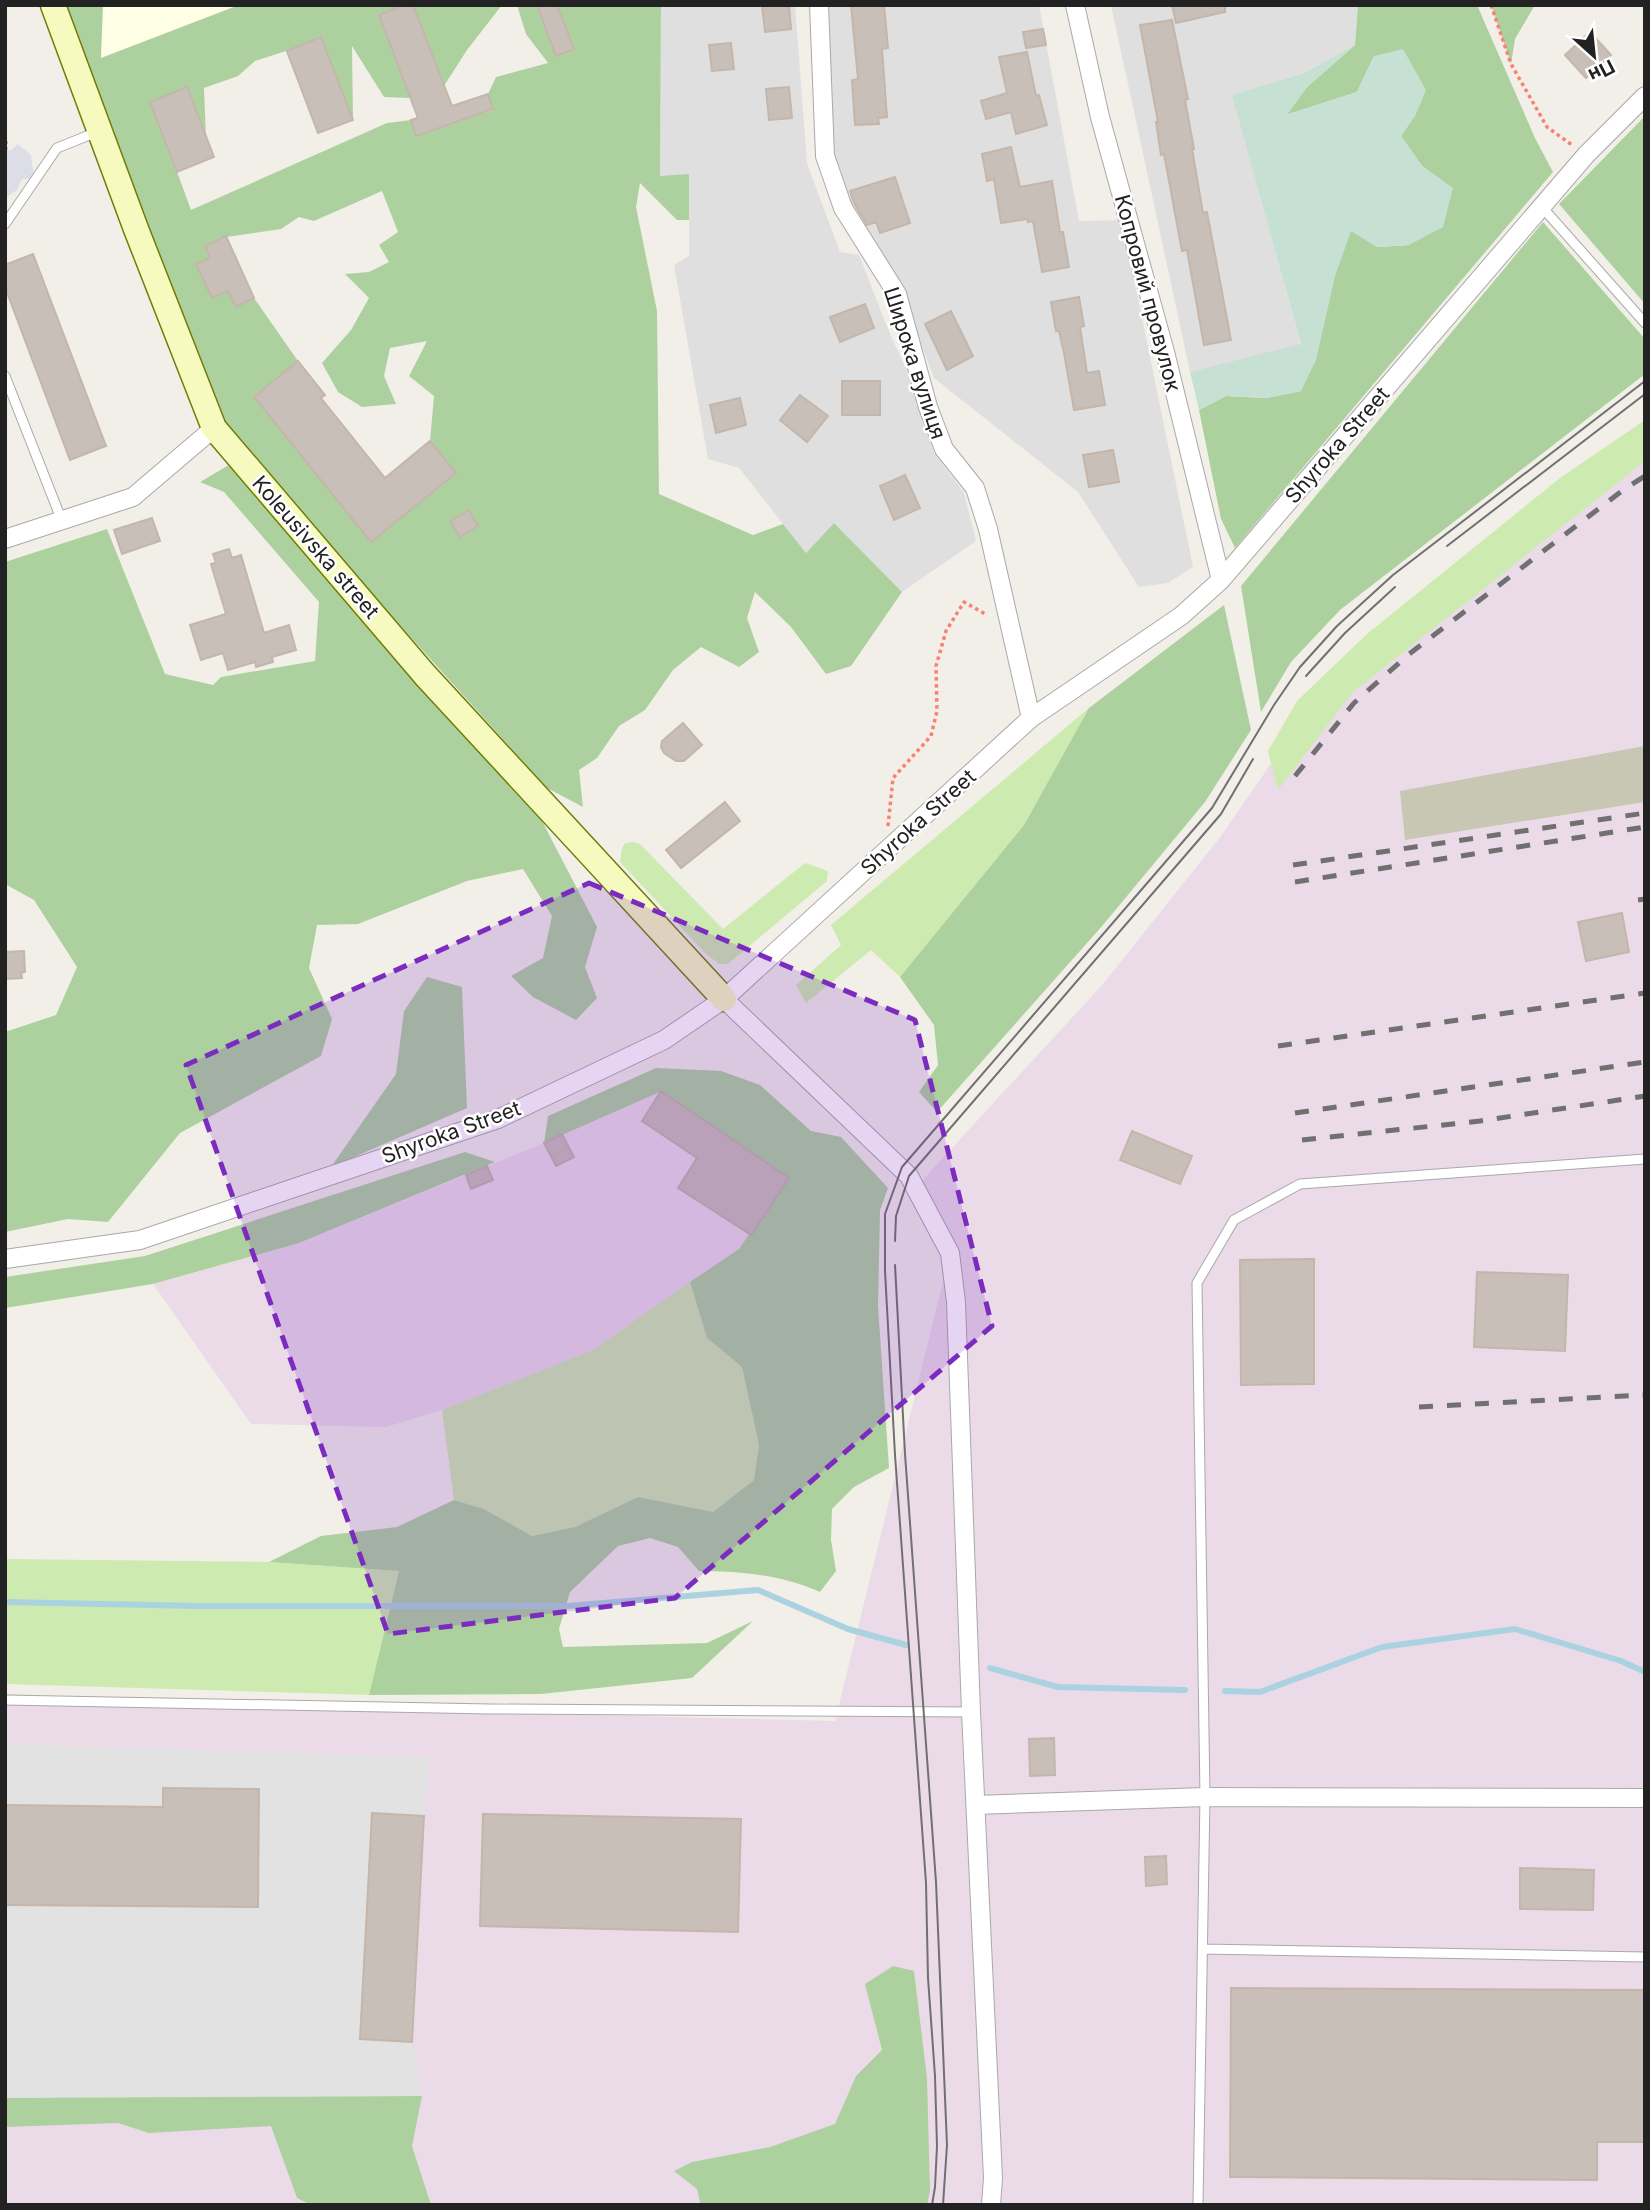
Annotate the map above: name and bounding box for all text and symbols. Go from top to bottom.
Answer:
north arrow [1559,21,1629,91]
text: Пн [1585,55,1618,87]
street label: Копровий провулок [1110,192,1186,395]
street label: Широка вулиця [879,284,951,442]
street label: Shyroka Street [1280,382,1394,508]
street label: Koleusivska street [247,471,385,624]
street label: Shyroka Street [855,764,981,880]
street label: Shyroka Street [378,1095,524,1169]

